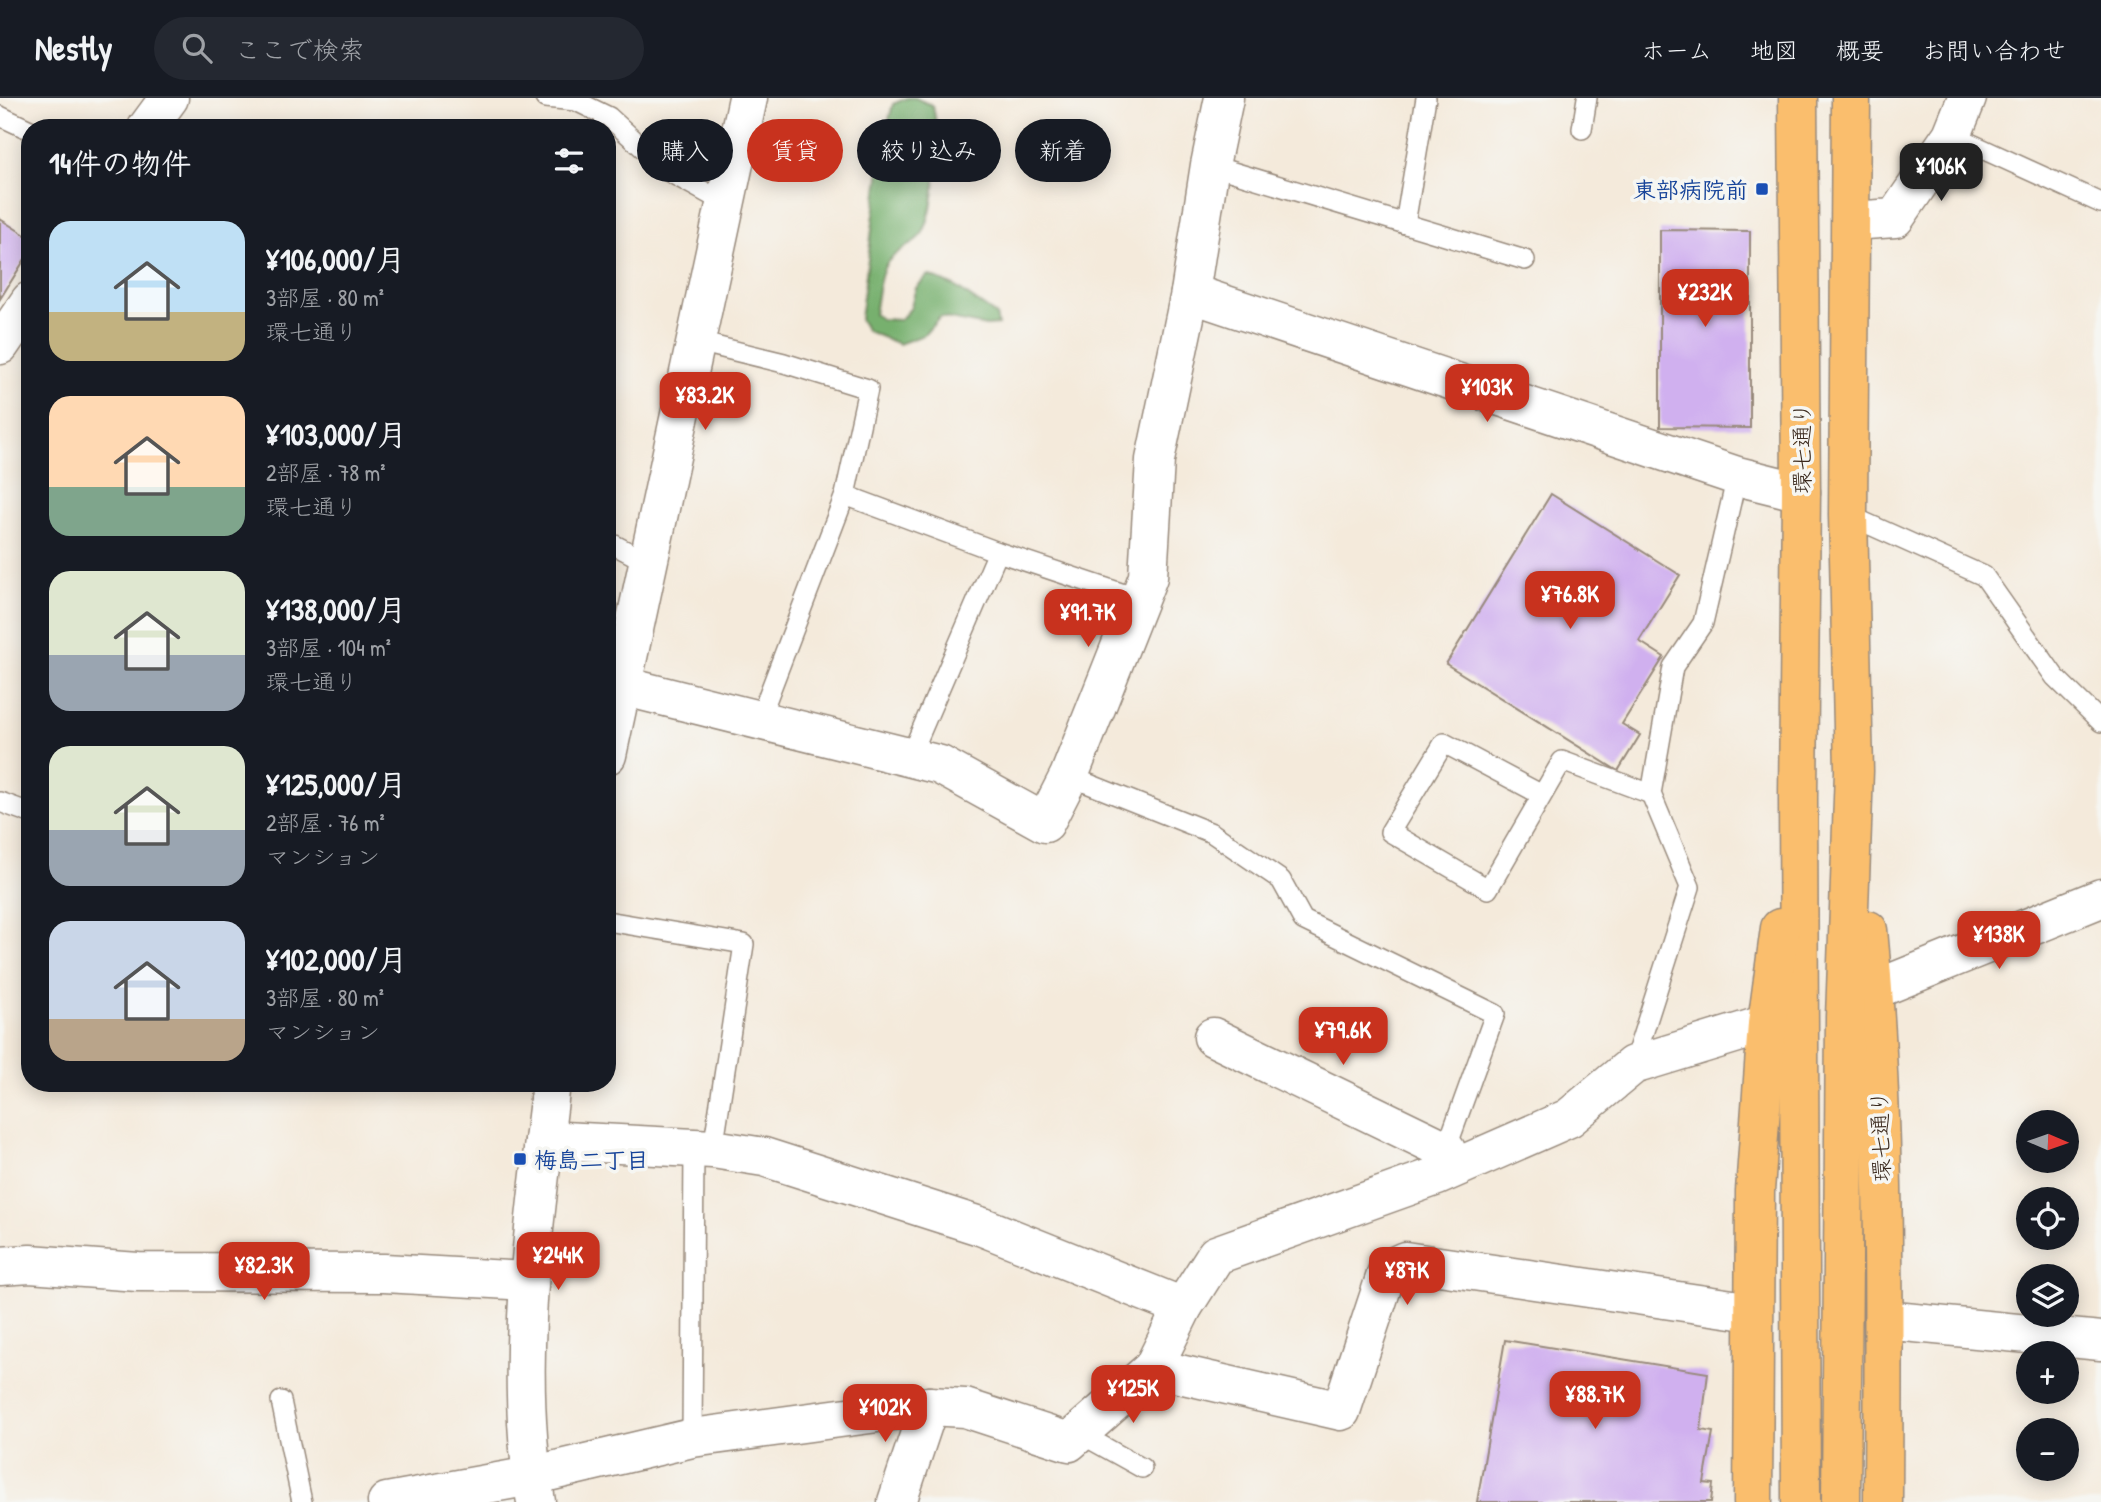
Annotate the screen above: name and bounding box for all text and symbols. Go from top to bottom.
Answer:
search box [154,17,644,80]
text: Nestly [35,26,112,70]
icon: search [178,29,216,67]
text: ここで検索 [234,32,365,67]
text: ホーム [1641,34,1712,66]
text: 地図 [1750,34,1798,66]
text: 概要 [1836,34,1884,66]
text: お問い合わせ [1922,34,2066,66]
chip: 購入 [637,119,733,182]
chip: 賃貸 [747,119,843,182]
chip: 絞り込み [857,119,1001,182]
chip: 新着 [1015,119,1111,182]
icon: filters [550,142,588,180]
text: 14件の物件 [49,143,191,183]
pin: ¥106K [1892,144,1990,203]
text: ¥106K [1916,150,1966,181]
place label: 東部病院前 [1633,174,1748,205]
marker: 東部病院前 [1754,181,1770,197]
text: ¥106,000/月 [266,239,405,279]
icon: home [105,249,189,333]
pin: ¥232K [1656,270,1754,329]
text: ¥232K [1678,276,1732,307]
text: 3部屋 · 80 m² [266,282,384,313]
text: 環七通り [266,316,358,347]
pin: ¥103K [1438,364,1536,424]
text: ¥103K [1461,371,1513,402]
pin: ¥83.2K [648,372,762,432]
text: ¥83.2K [676,379,734,410]
street label: 環七通り [1786,402,1817,494]
text: ¥103,000/月 [266,414,407,454]
icon: home [105,424,189,508]
text: 2部屋 · 78 m² [266,457,386,488]
text: 環七通り [266,491,358,522]
pin: ¥76.8K [1513,572,1627,631]
text: ¥76.8K [1541,578,1599,609]
text: ¥138,000/月 [266,589,406,629]
pin: ¥91.7K [1031,589,1145,649]
text: ¥91.7K [1060,596,1116,627]
icon: home [105,599,189,683]
text: 3部屋 · 104 m² [266,632,391,663]
text: 環七通り [266,666,358,697]
text: ¥125,000/月 [266,764,407,804]
icon: home [105,774,189,858]
text: 2部屋 · 76 m² [266,807,385,838]
text: マンション [266,841,380,872]
pin: ¥138K [1950,912,2048,971]
text: ¥138K [1973,918,2025,949]
text: ¥102,000/月 [266,939,407,979]
icon: home [105,949,189,1033]
text: 3部屋 · 80 m² [266,982,384,1013]
pin: ¥79.6K [1286,1007,1400,1067]
text: ¥79.6K [1315,1014,1371,1045]
text: マンション [266,1016,380,1047]
street label: 環七通り [1863,1089,1897,1183]
north arrow [2016,1110,2079,1172]
map controls [2016,1110,2079,1481]
place label: 梅島二丁目 [534,1144,649,1175]
marker: 梅島二丁目 [512,1151,528,1167]
button: locate [2016,1187,2079,1250]
pin: ¥244K [509,1232,607,1292]
text: ¥244K [533,1239,583,1270]
pin: ¥82.3K [207,1242,321,1302]
pin: ¥87K [1366,1248,1448,1307]
text: ¥82.3K [235,1249,293,1280]
text: ¥87K [1385,1254,1429,1285]
button: layers [2016,1264,2079,1327]
button: + [2016,1341,2079,1404]
pin: ¥125K [1084,1366,1182,1425]
text: ¥125K [1107,1372,1159,1403]
pin: ¥88.7K [1538,1372,1652,1431]
text: ¥88.7K [1566,1378,1624,1409]
pin: ¥102K [836,1384,934,1444]
text: ¥102K [859,1391,911,1422]
button: − [2016,1418,2079,1481]

